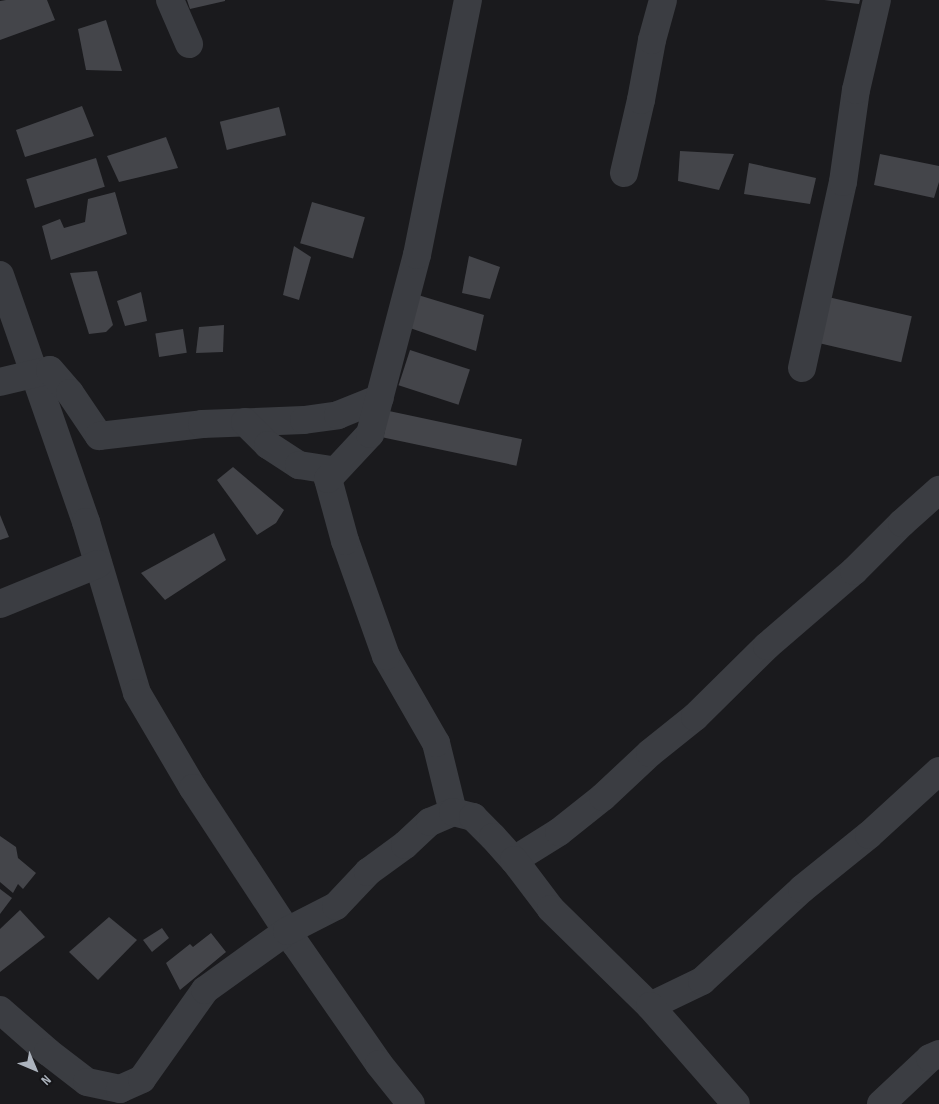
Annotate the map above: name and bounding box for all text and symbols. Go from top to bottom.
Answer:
north arrow [10,1044,60,1094]
text: N [37,1071,55,1089]

